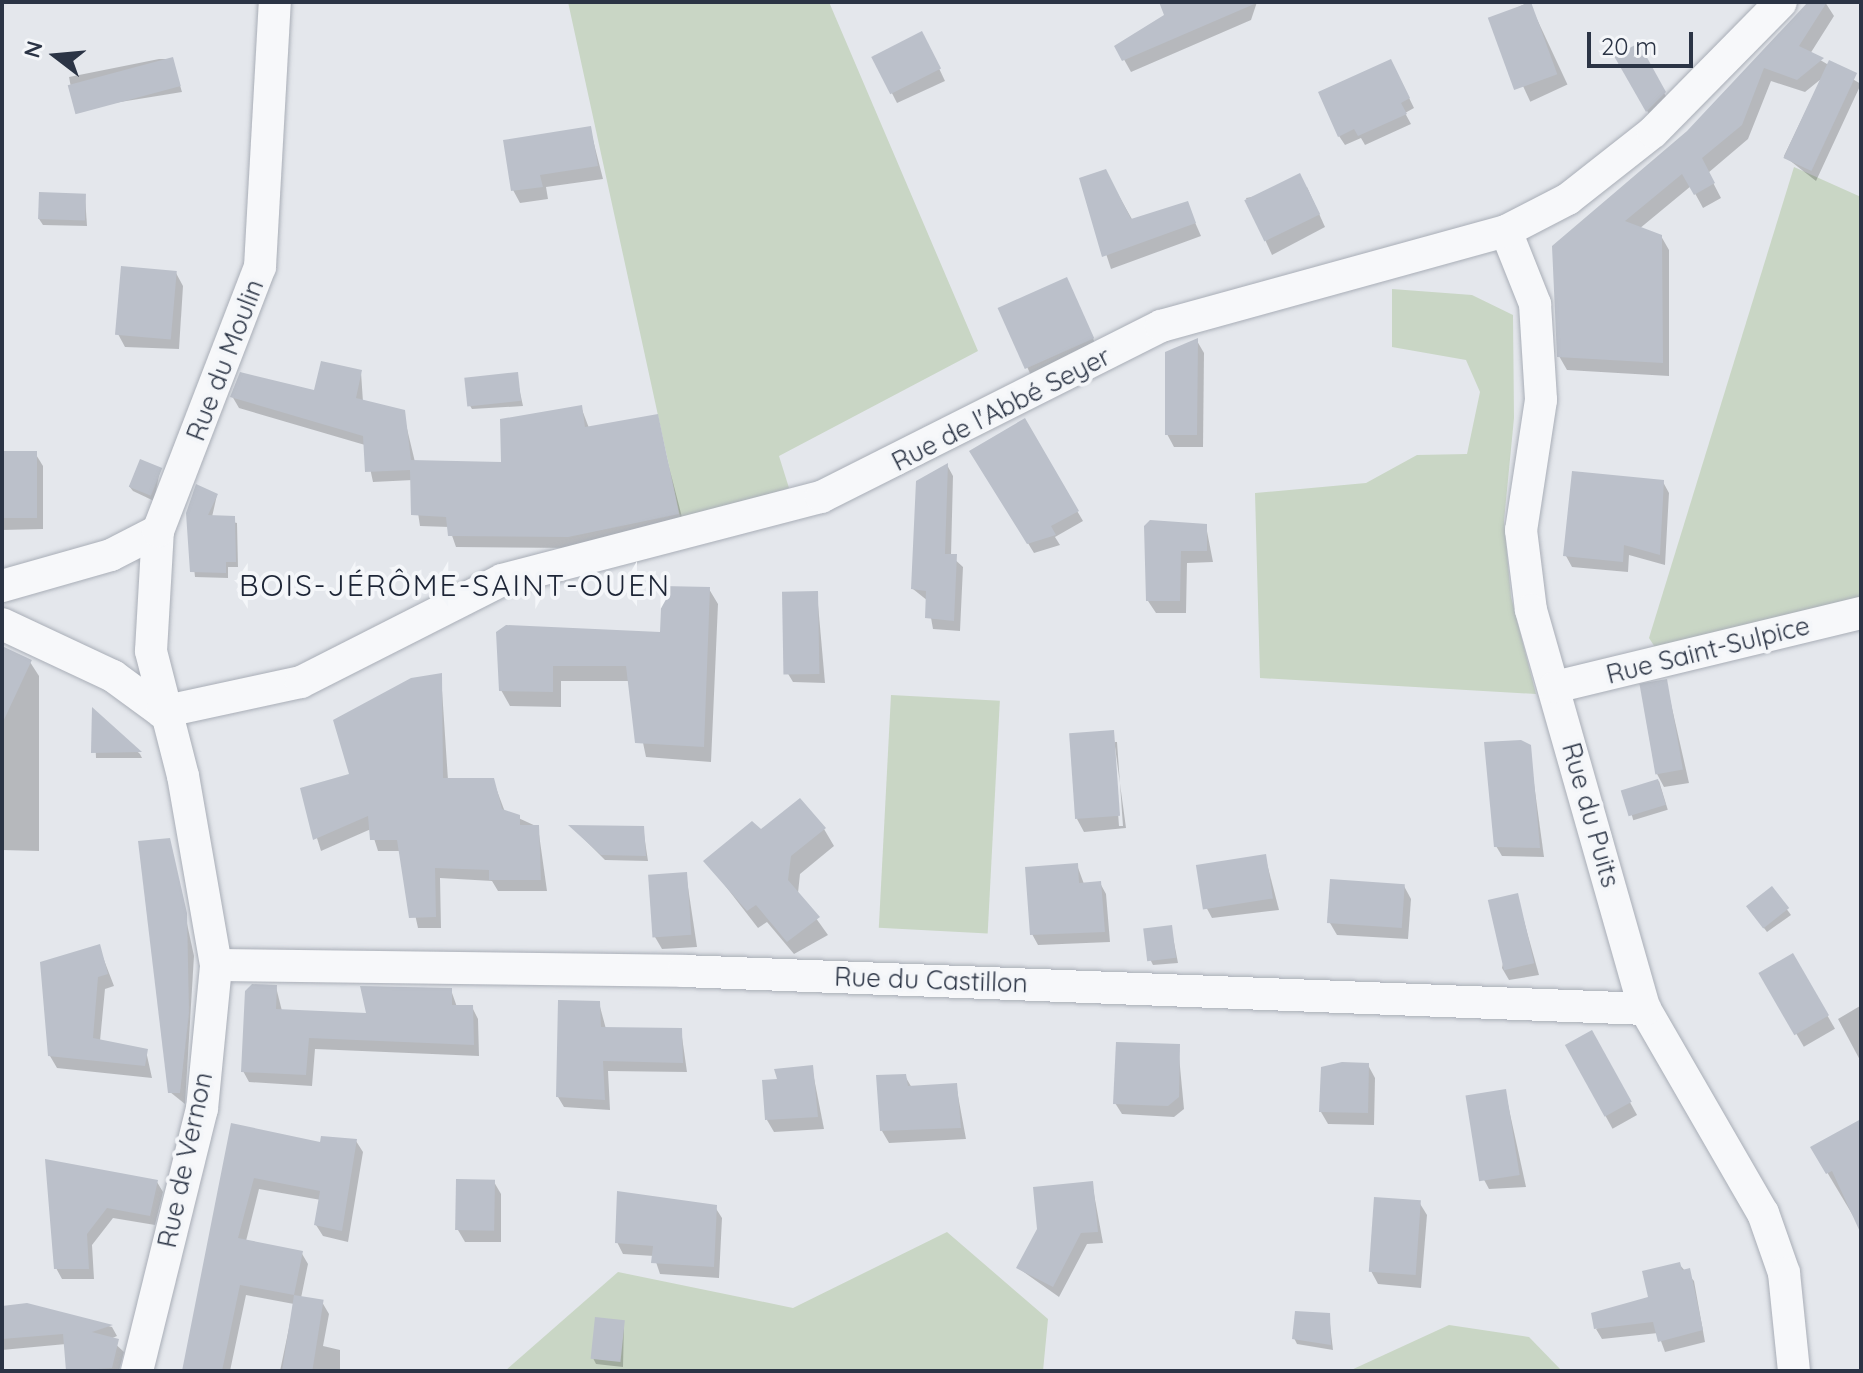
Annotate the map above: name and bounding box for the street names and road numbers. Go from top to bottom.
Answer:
street label: Rue du Moulin [180,275,270,445]
street label: Rue de l'Abbé Seyer [887,340,1115,478]
street label: Rue Saint-Sulpice [1603,610,1813,690]
street label: Rue du Puits [1555,739,1627,891]
street label: Rue du Castillon [834,961,1028,999]
street label: Rue de Vernon [151,1069,219,1251]

